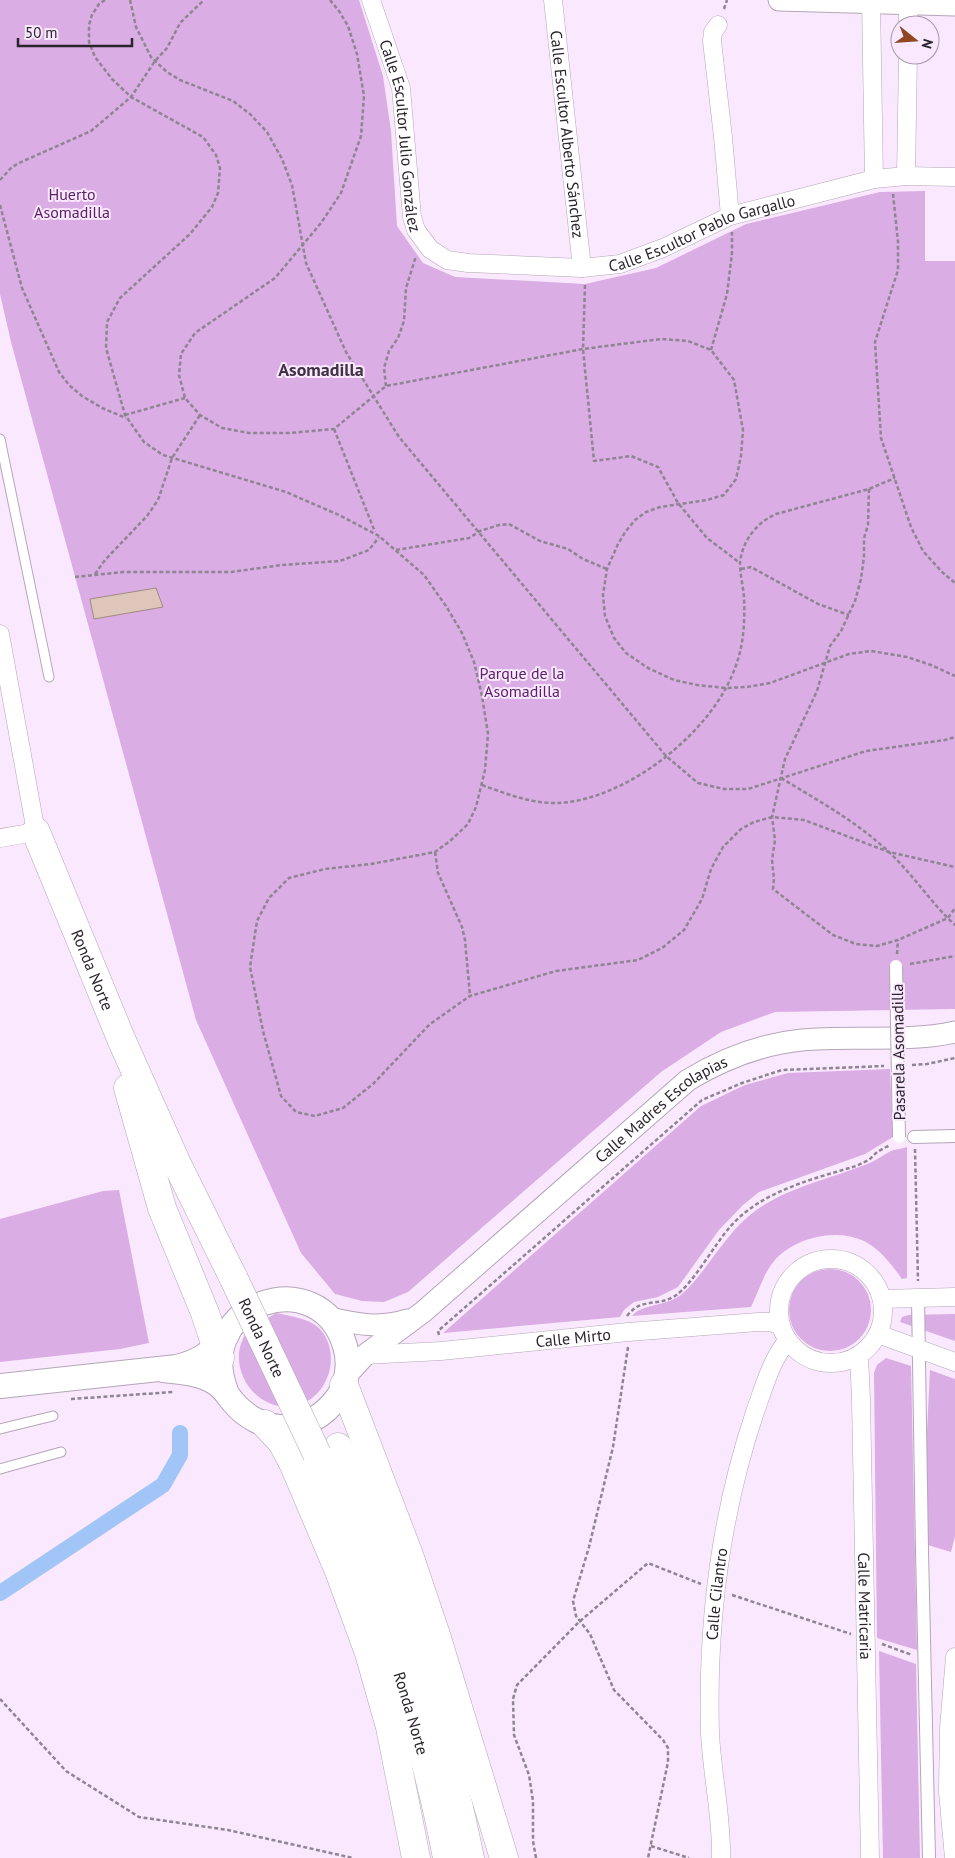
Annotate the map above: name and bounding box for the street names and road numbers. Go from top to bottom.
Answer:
street label: Calle Escultor Alberto Sánchez [546,29,589,239]
street label: Calle Escultor Julio González [375,37,426,234]
street label: Calle Escultor Pablo Gargallo [607,190,797,275]
street label: Ronda Norte [67,926,118,1013]
street label: Pasarela Asomadilla [887,983,909,1121]
street label: Calle Madres Escolapias [591,1051,730,1167]
street label: Ronda Norte [234,1295,289,1381]
street label: Calle Mirto [535,1324,612,1351]
street label: Calle Cilantro [701,1546,732,1641]
street label: Calle Matricaria [854,1552,876,1660]
street label: Ronda Norte [389,1669,433,1757]

